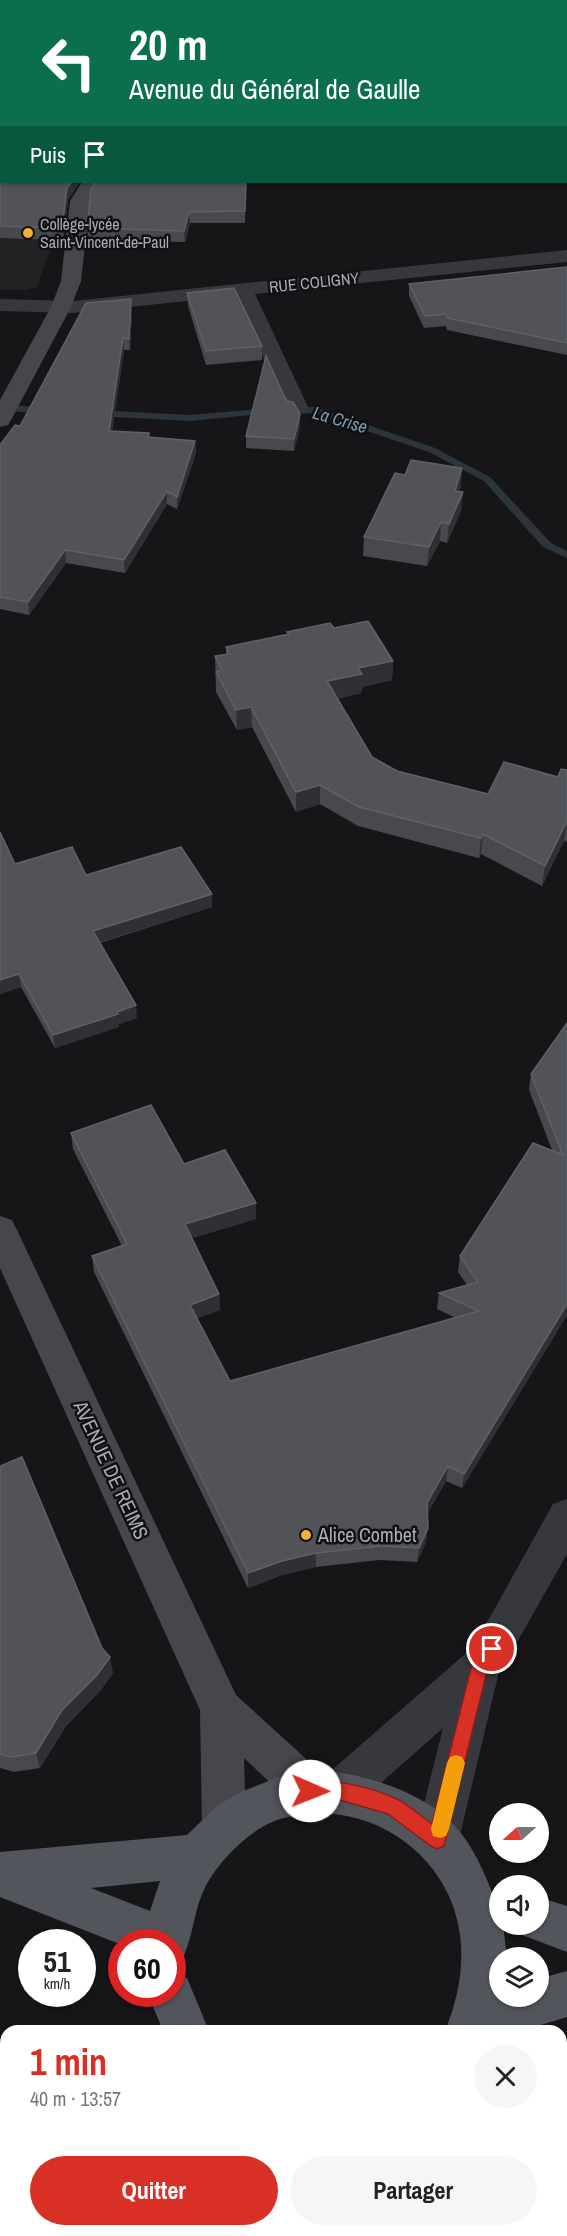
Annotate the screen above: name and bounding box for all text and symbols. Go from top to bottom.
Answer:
text: 20 m [129,17,208,73]
icon: left [30,24,108,102]
text: Avenue du Général de Gaulle [129,71,420,107]
icon: arrive [78,138,111,171]
text: Puis [30,140,66,170]
place label: Collège-lycée Saint-Vincent-de-Paul [40,213,169,253]
marker: Collège-lycée Saint-Vincent-de-Paul [21,226,35,240]
street label: RUE COLIGNY [268,266,360,298]
water label: La Crise [310,400,370,439]
street label: AVENUE DE REIMS [67,1395,155,1544]
place label: Alice Combet [317,1521,417,1548]
marker: Alice Combet [299,1528,313,1542]
pin [466,1623,517,1674]
icon: arrive [475,1632,508,1665]
position arrow [278,1759,342,1823]
north arrow [489,1803,549,1863]
map controls [489,1803,549,2007]
button: sound [489,1875,549,1935]
speed limit sign: 60 [108,1929,186,2007]
text: 51 [43,1941,71,1981]
button: layers [489,1947,549,2007]
text: km/h [44,1973,70,1994]
text: 1 min [30,2038,107,2086]
button: close [474,2045,537,2108]
text: 40 m · 13:57 [30,2085,121,2112]
button: Quitter [30,2156,278,2225]
button: Partager [290,2156,537,2225]

